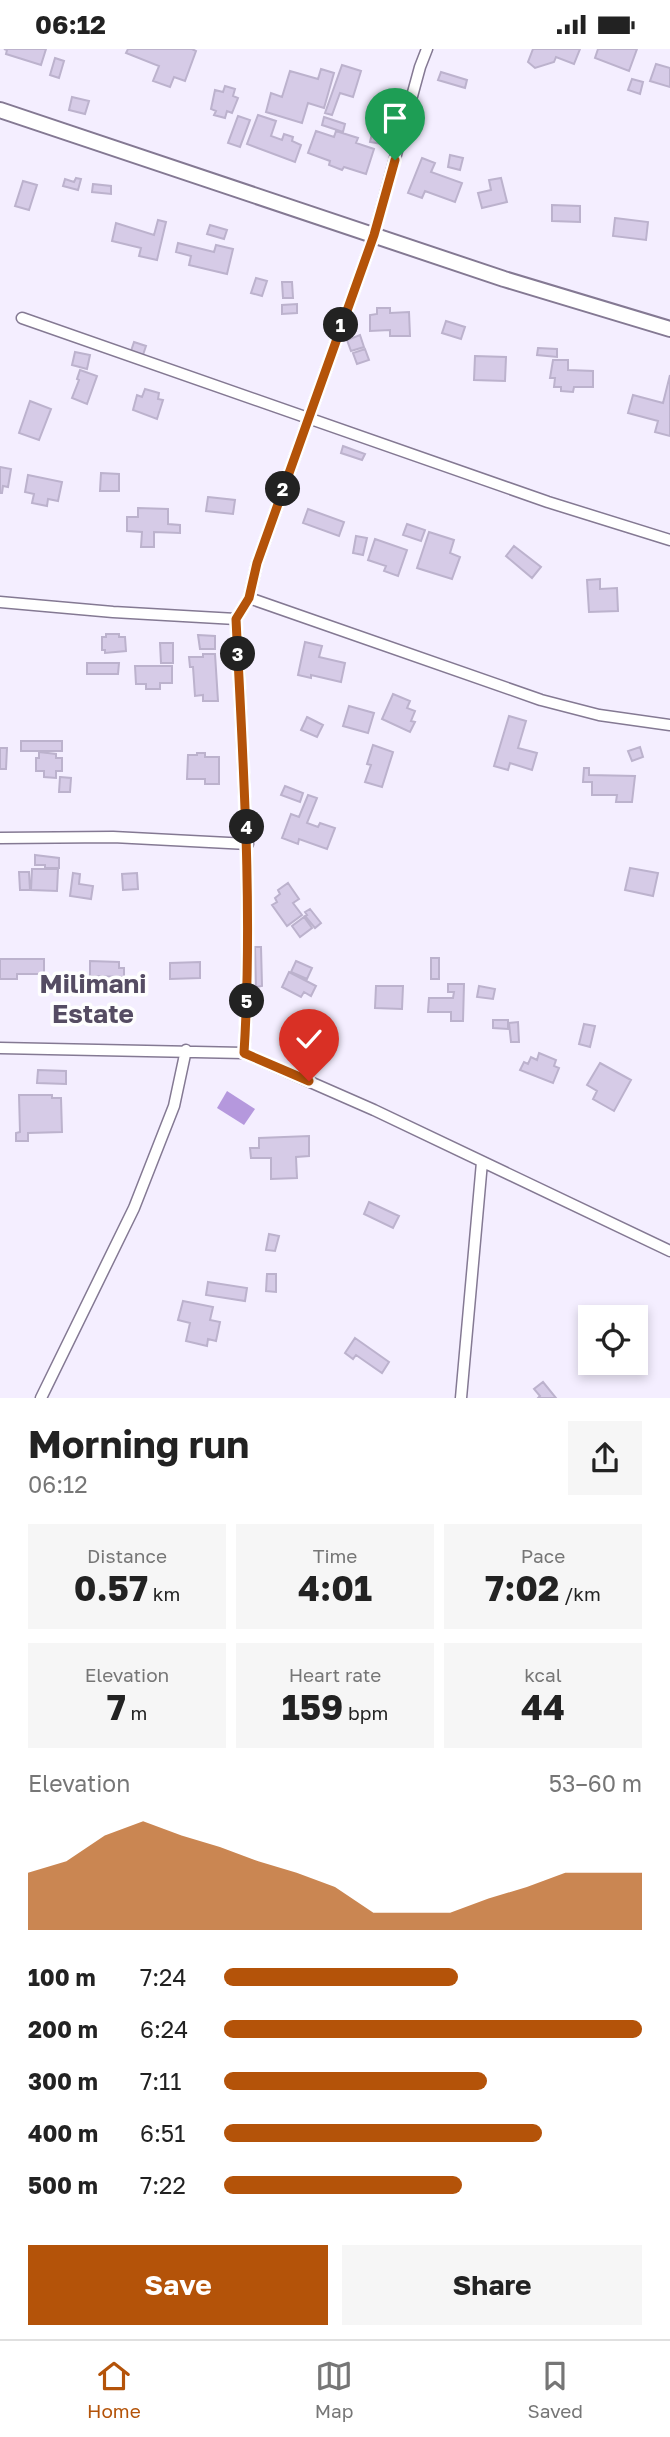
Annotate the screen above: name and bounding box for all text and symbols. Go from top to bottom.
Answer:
text: 06:12 [35,9,106,40]
pin [365,88,425,160]
icon: arrive [376,99,414,137]
pin: 1 [324,307,358,343]
text: 1 [336,313,345,336]
pin: 2 [266,471,300,507]
text: 2 [277,477,288,500]
pin: 3 [220,637,256,671]
text: 3 [232,642,243,665]
pin: 4 [230,809,264,845]
text: 4 [241,815,252,838]
district label: Milimani Estate [40,968,146,1029]
pin: 5 [230,983,264,1019]
text: 5 [241,989,252,1012]
pin [279,1009,339,1081]
icon: check [290,1020,328,1058]
map controls [578,1305,648,1375]
button: locate [578,1305,648,1375]
text: Morning run [28,1421,249,1466]
button: share [568,1421,642,1495]
text: 06:12 [28,1470,88,1498]
text: Distance [87,1544,167,1567]
text: Time [313,1544,357,1567]
text: Pace [521,1544,565,1567]
text: 0.57 [74,1567,148,1609]
text: 4:01 [298,1567,372,1609]
text: 7:02 [485,1567,559,1609]
text: km [148,1582,180,1605]
text: /km [559,1582,601,1605]
text: Elevation [85,1663,169,1686]
text: Heart rate [289,1663,381,1686]
text: kcal [524,1663,562,1686]
text: 7 [107,1686,126,1728]
text: 159 [282,1686,343,1728]
text: 44 [521,1686,565,1728]
text: m [126,1701,147,1724]
text: bpm [343,1701,388,1724]
text: Elevation [28,1769,130,1797]
text: 53–60 m [549,1769,642,1797]
text: 100 m [28,1963,96,1991]
text: 7:24 [140,1963,186,1991]
text: 200 m [28,2015,98,2043]
text: 6:24 [140,2015,188,2043]
text: 300 m [28,2067,98,2095]
text: 7:11 [140,2067,181,2095]
text: 400 m [28,2119,98,2147]
text: 6:51 [140,2119,185,2147]
text: 500 m [28,2171,98,2199]
text: 7:22 [140,2171,186,2199]
button: Save [28,2245,328,2325]
button: Share [342,2245,642,2325]
tab: Home [87,2357,141,2422]
tab: Map [315,2357,353,2422]
tab: Saved [527,2357,583,2422]

